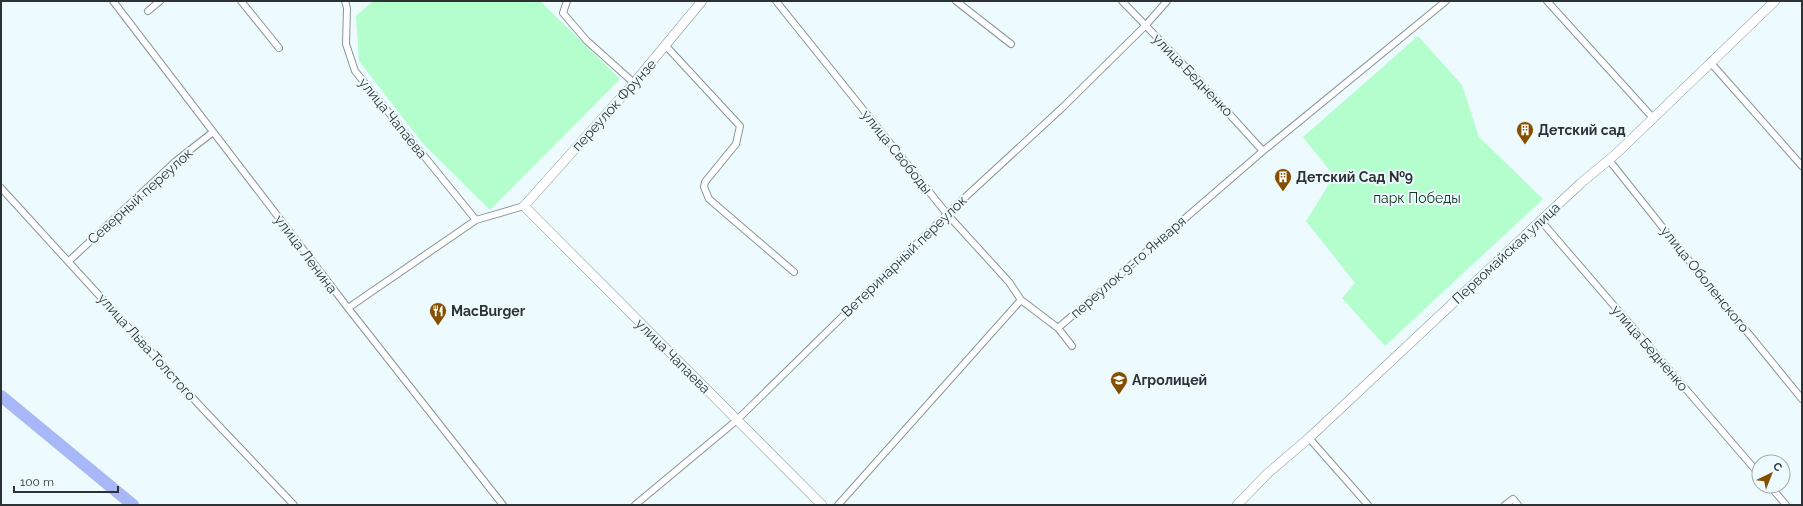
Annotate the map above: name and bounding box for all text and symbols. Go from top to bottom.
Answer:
street label: улица Бедненко [1150,30,1236,120]
street label: переулок Фрунзе [569,56,659,154]
street label: улица Чапаева [356,75,430,161]
street label: улица Свободы [858,107,936,197]
building icon: Детский сад [1515,120,1535,145]
place label: Детский сад [1538,122,1626,138]
street label: Северный переулок [84,145,196,247]
building icon: Детский Сад №9 [1273,167,1293,192]
place label: Детский Сад №9 [1296,169,1413,185]
park label: парк Победы [1373,190,1461,206]
street label: Ветеринарный переулок [838,192,970,320]
street label: Первомайская улица [1449,199,1563,307]
street label: улица Ленина [271,212,341,296]
street label: переулок 9-го Января [1067,213,1189,321]
street label: улица Оболенского [1657,223,1753,335]
street label: улица Льва Толстого [95,290,199,404]
restaurant icon: MacBurger [428,301,448,326]
street label: улица Бедненко [1608,302,1692,394]
place label: MacBurger [451,303,526,319]
street label: улица Чапаева [632,315,714,397]
school or university icon: Агролицей [1109,370,1129,395]
place label: Агролицей [1132,372,1207,388]
north arrow [1751,454,1791,494]
text: С [1770,460,1785,475]
scale bar [14,468,118,494]
text: 100 m [20,475,54,489]

